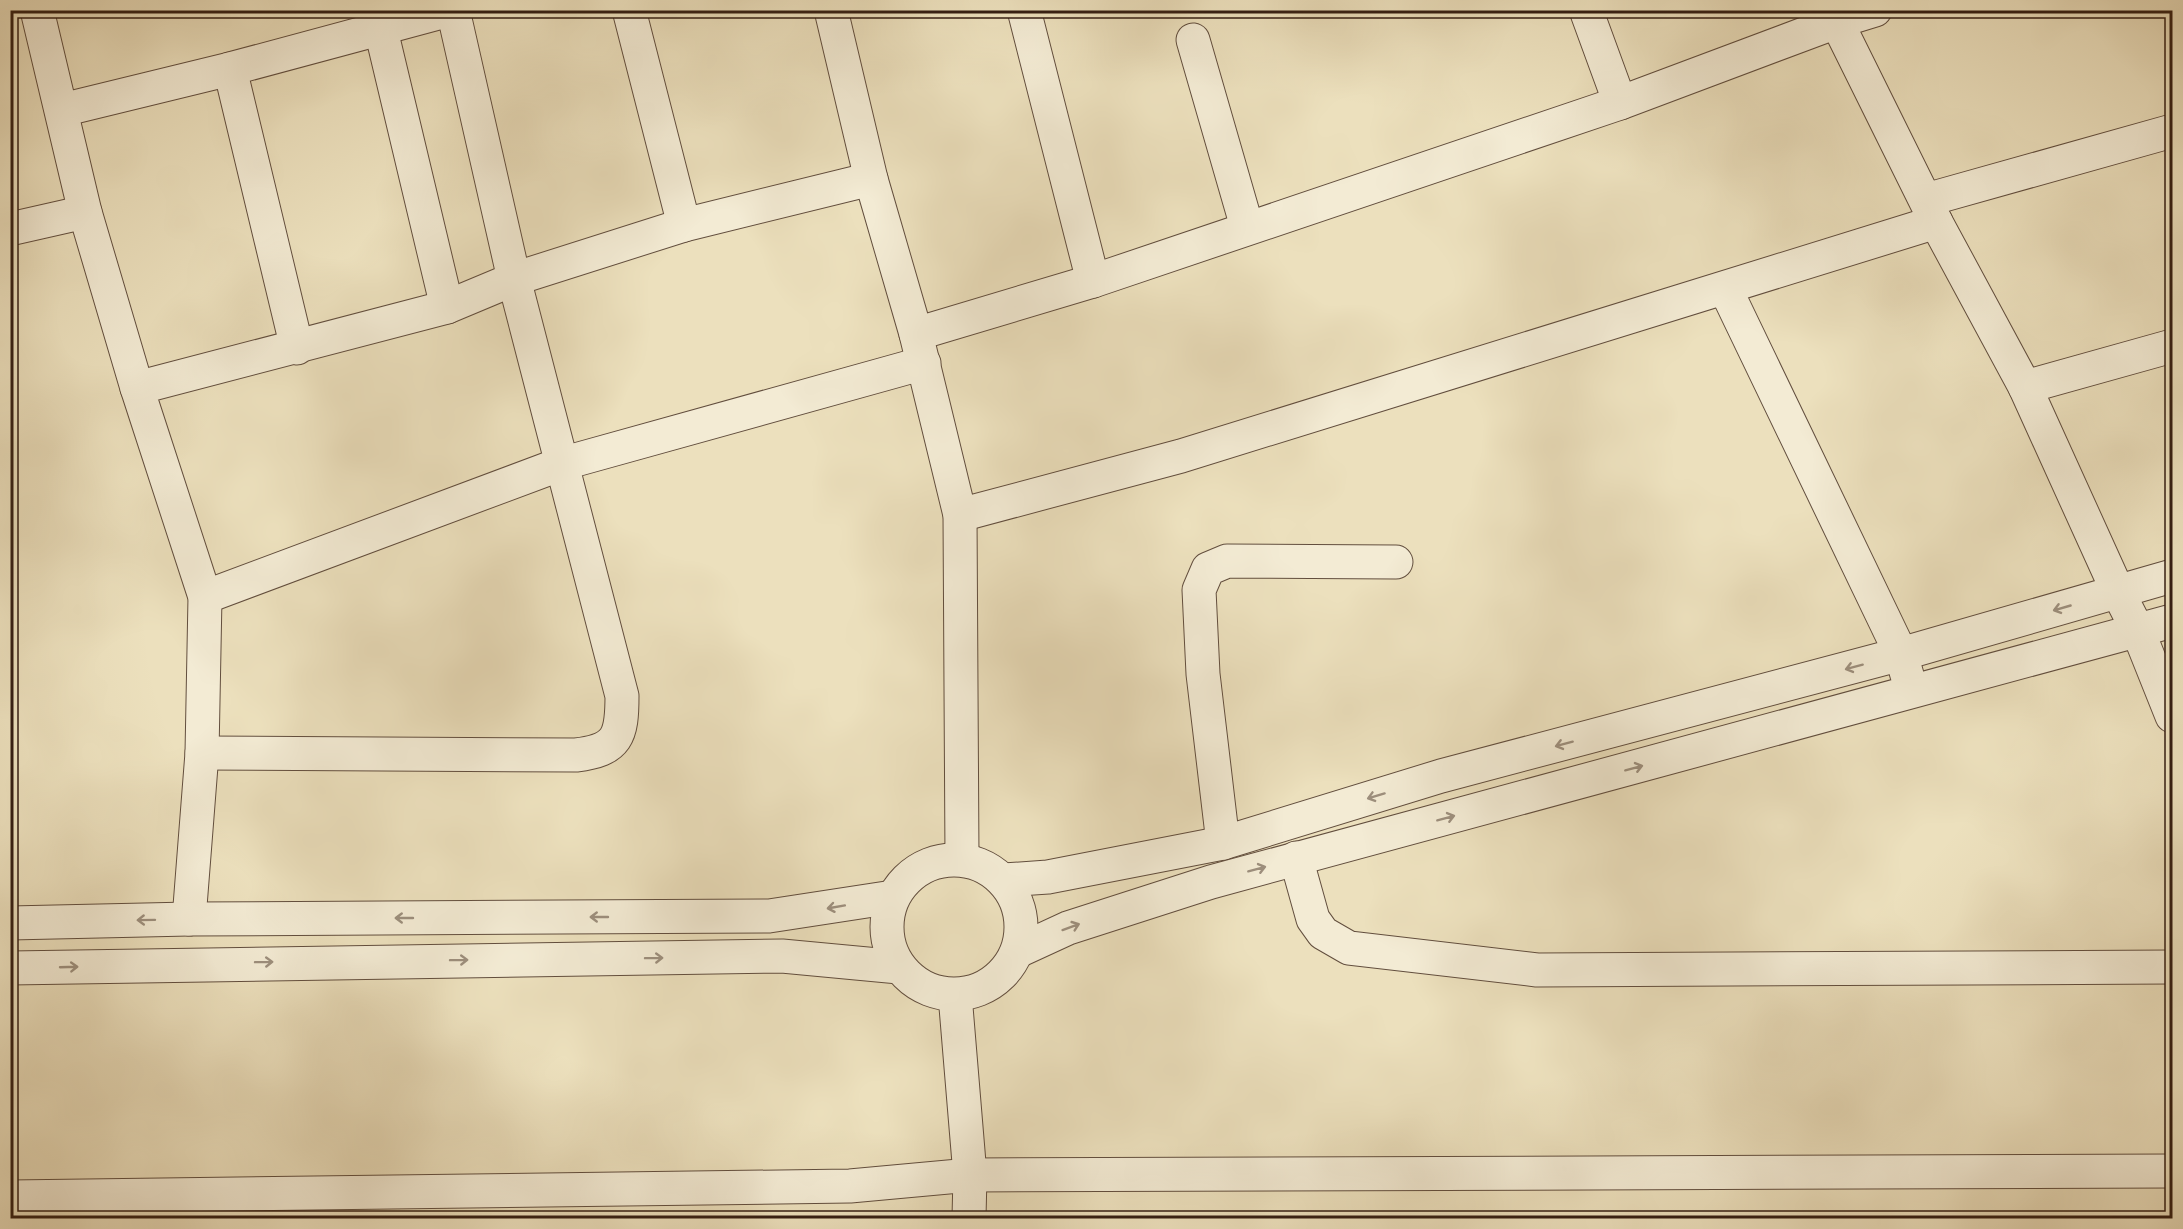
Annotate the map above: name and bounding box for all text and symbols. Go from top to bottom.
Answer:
one-way arrow [2053,603,2072,614]
one-way arrow [1845,662,1864,673]
one-way arrow [1555,738,1574,750]
one-way arrow [1624,761,1643,773]
one-way arrow [1367,791,1386,802]
one-way arrow [1436,812,1455,824]
one-way arrow [1247,863,1266,874]
one-way arrow [826,902,846,913]
one-way arrow [590,911,610,923]
one-way arrow [395,912,415,924]
one-way arrow [137,914,157,926]
one-way arrow [1061,921,1080,932]
one-way arrow [643,952,663,963]
one-way arrow [448,954,468,966]
one-way arrow [253,957,273,968]
one-way arrow [58,961,78,972]

